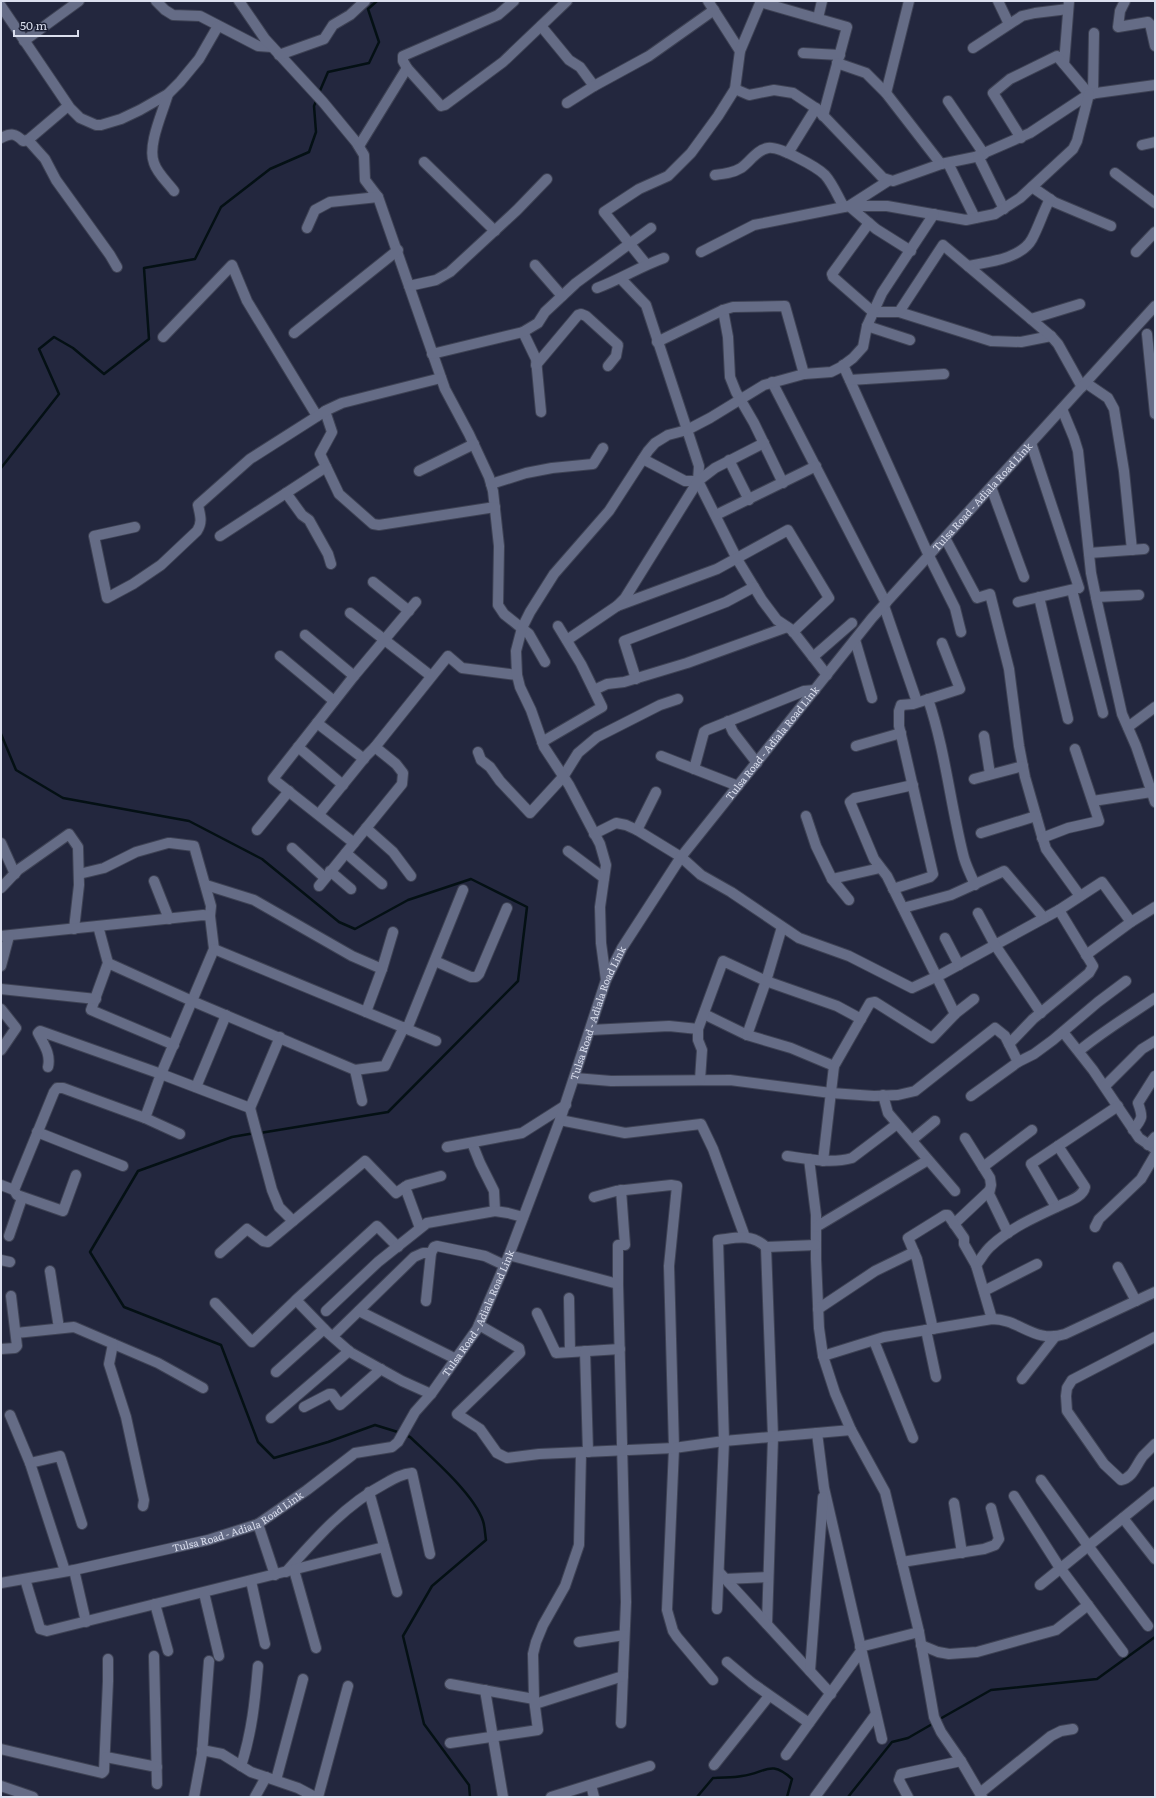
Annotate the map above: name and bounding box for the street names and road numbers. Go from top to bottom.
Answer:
street label: Tulsa Road - Adiala Road Link [928,438,1036,554]
street label: Tulsa Road - Adiala Road Link [721,682,822,803]
street label: Tulsa Road - Adiala Road Link [566,942,629,1082]
street label: Tulsa Road - Adiala Road Link [438,1247,518,1379]
street label: Tulsa Road - Adiala Road Link [171,1487,306,1555]

